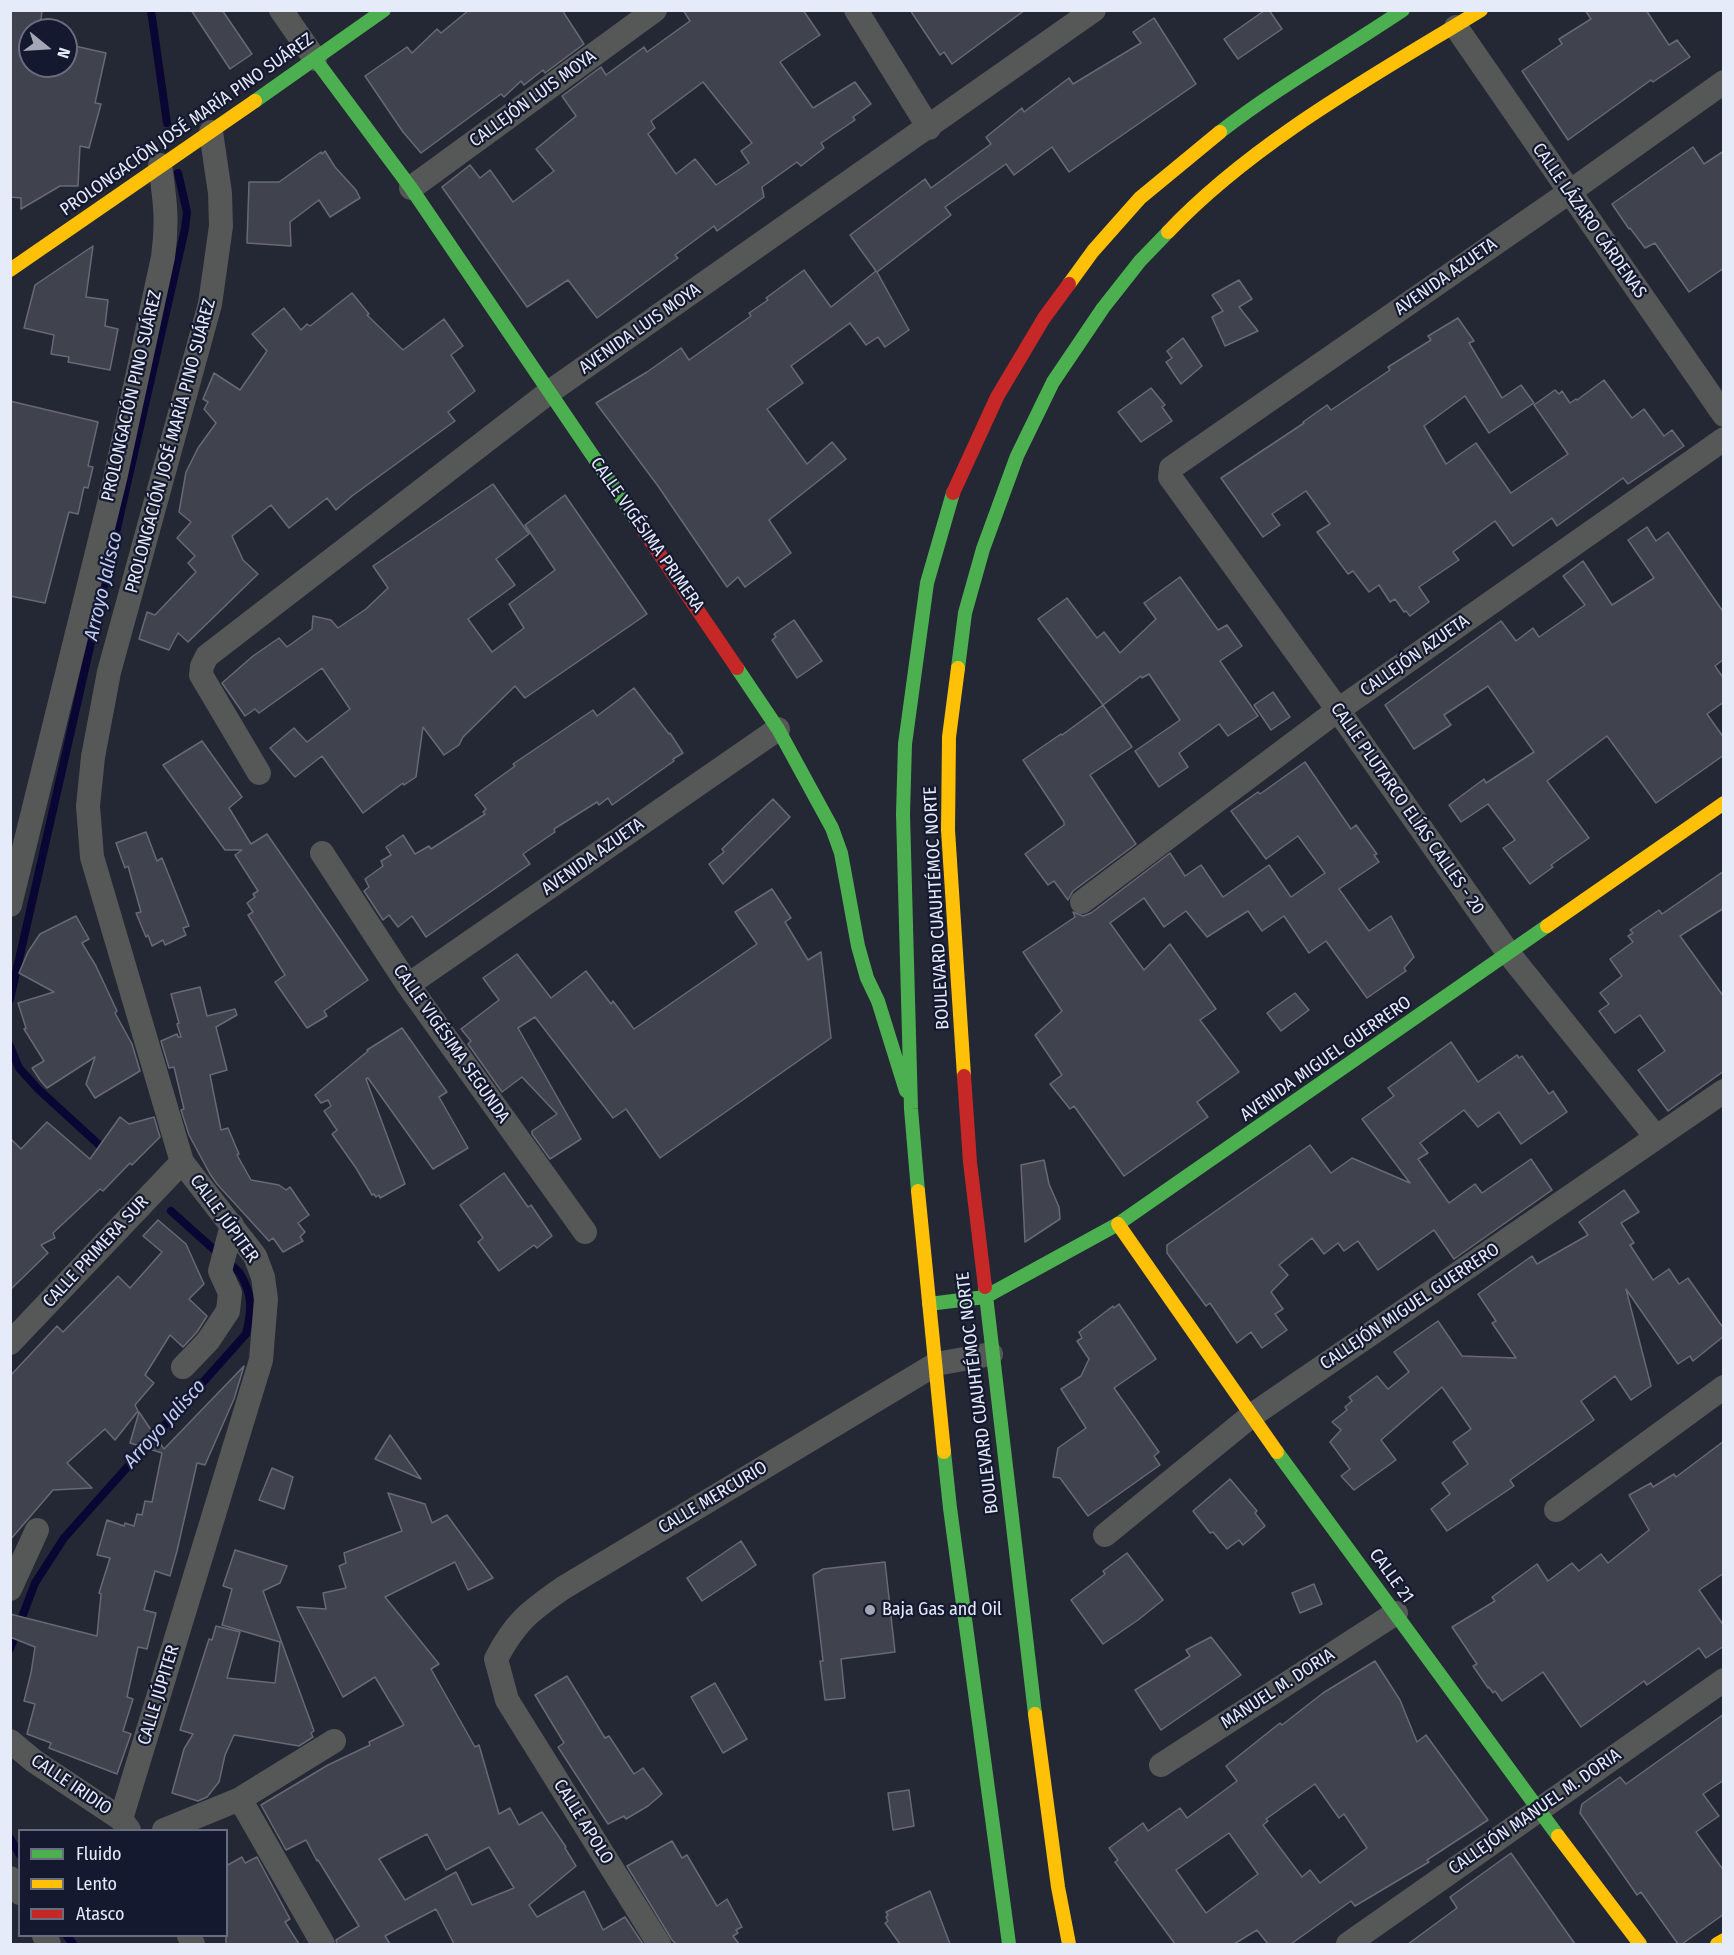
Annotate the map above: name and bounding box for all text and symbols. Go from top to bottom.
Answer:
north arrow [18,18,78,78]
street label: PROLONGACIÒN JOSÉ MARÍA PINO SUÁREZ [56,29,318,221]
street label: CALLEJÓN LUIS MOYA [465,46,601,152]
street label: CALLE LÁZARO CÁRDENAS [1527,139,1651,303]
street label: AVENIDA AZUETA [1391,234,1501,320]
street label: AVENIDA LUIS MOYA [575,279,705,379]
street label: PROLONGACIÓN PINO SUÁREZ [97,288,167,504]
street label: PROLONGACIÓN JOSÉ MARÍA PINO SUÁREZ [121,296,221,596]
street label: CALLE VIGÉSIMA PRIMERA [585,453,709,617]
water label: Arroyo Jalisco [80,529,128,643]
street label: CALLEJÓN AZUETA [1356,610,1474,702]
street label: CALLE PLUTARCO ELÍAS CALLES - 20 [1325,699,1489,919]
street label: BOULEVARD CUAUHTÉMOC NORTE [920,786,954,1030]
street label: AVENIDA AZUETA [538,814,648,900]
street label: CALLE VIGÉSIMA SEGUNDA [388,961,514,1127]
street label: AVENIDA MIGUEL GUERRERO [1236,992,1416,1126]
street label: CALLE JÚPITER [185,1171,263,1267]
street label: CALLE PRIMERA SUR [39,1192,153,1312]
street label: CALLEJÓN MIGUEL GUERRERO [1316,1239,1504,1375]
street label: BOULEVARD CUAUHTÉMOC NORTE [952,1271,1004,1515]
water label: Arroyo Jalisco [119,1375,211,1473]
street label: CALLE MERCURIO [655,1457,771,1539]
street label: CALLE 21 [1364,1545,1418,1607]
place label: Baja Gas and Oil [882,1599,1002,1621]
marker: Baja Gas and Oil [863,1603,877,1617]
street label: CALLE JÚPITER [134,1642,184,1748]
street label: MANUEL M. DORIA [1217,1644,1339,1734]
street label: CALLEJÓN MANUEL M. DORIA [1445,1744,1625,1880]
street label: CALLE IRIDIO [26,1750,116,1820]
street label: CALLE APOLO [548,1776,618,1868]
legend [18,1829,228,1937]
text: Fluido [76,1843,122,1865]
text: Lento [76,1873,117,1895]
text: Atasco [76,1903,124,1925]

